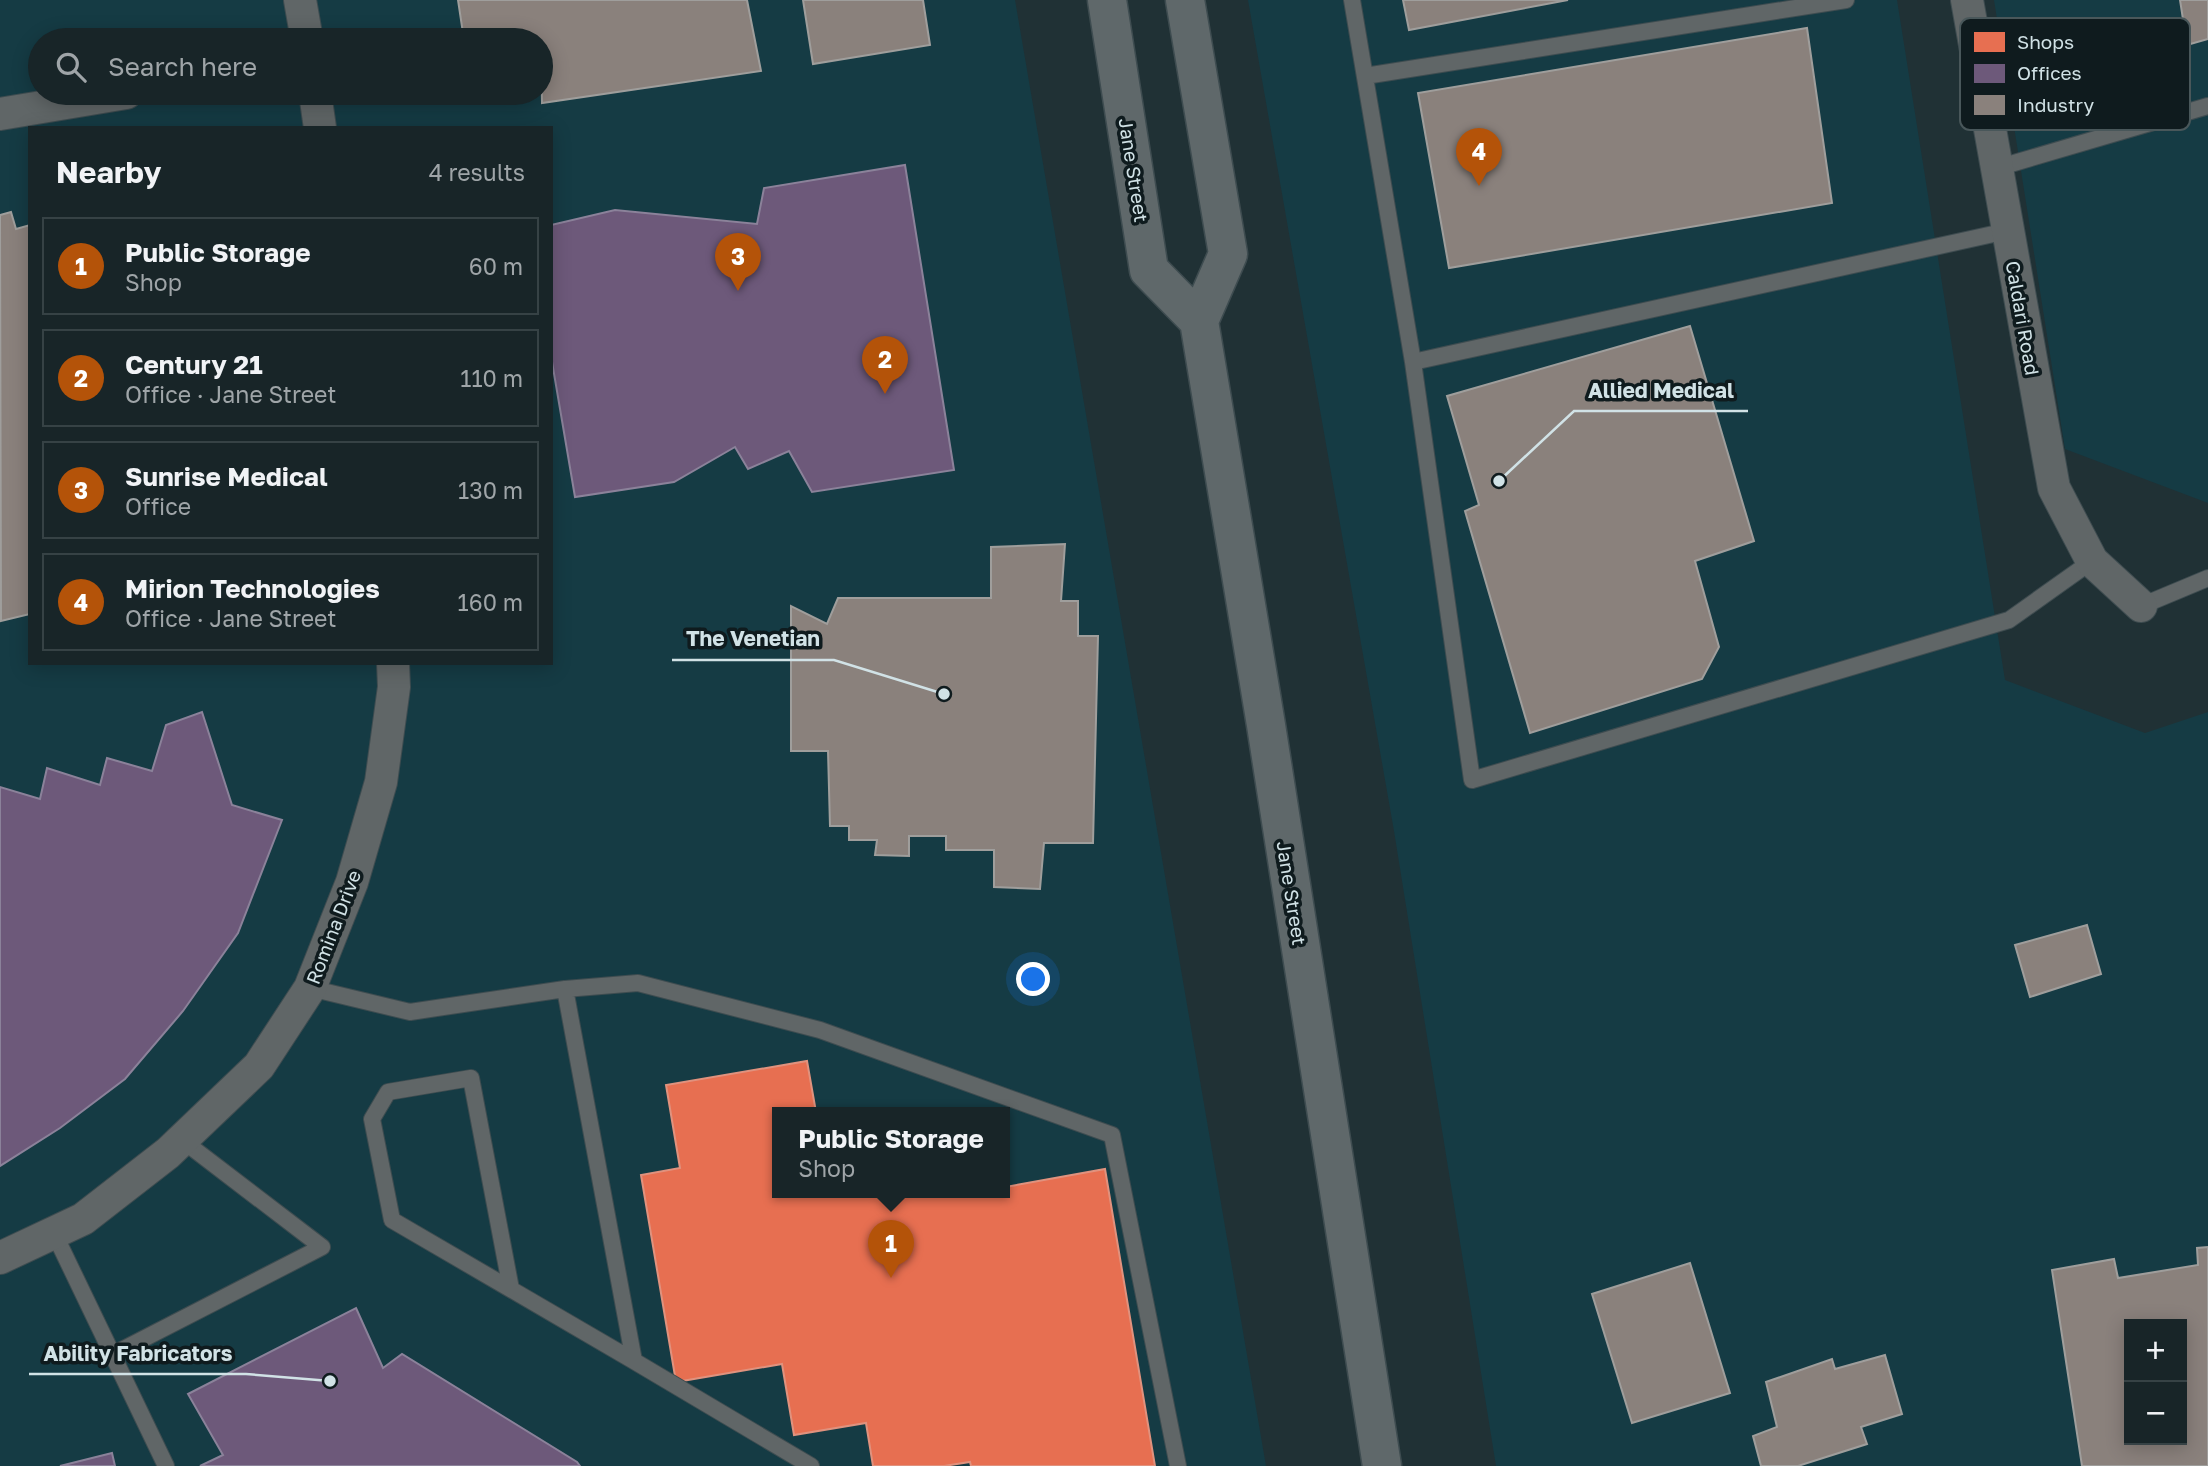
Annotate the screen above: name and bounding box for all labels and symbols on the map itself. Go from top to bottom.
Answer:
legend [1960,18,2190,130]
text: Shops [2017,30,2074,53]
text: Offices [2017,61,2082,84]
text: Industry [2017,93,2094,116]
street label: Jane Street [1114,116,1154,224]
pin: 4 [1456,128,1502,186]
pin: 3 [715,233,761,291]
street label: Caldari Road [2002,259,2044,377]
pin: 2 [862,336,908,394]
callout: Allied Medical [1574,369,1748,411]
text: Allied Medical [1588,377,1734,403]
callout: The Venetian [672,618,834,660]
text: The Venetian [686,625,820,651]
street label: Jane Street [1272,839,1312,947]
street label: Romina Drive [301,867,365,987]
your location [1016,962,1050,996]
pin: 1 [868,1220,914,1278]
callout: Ability Fabricators [29,1332,246,1374]
text: Ability Fabricators [43,1340,233,1366]

